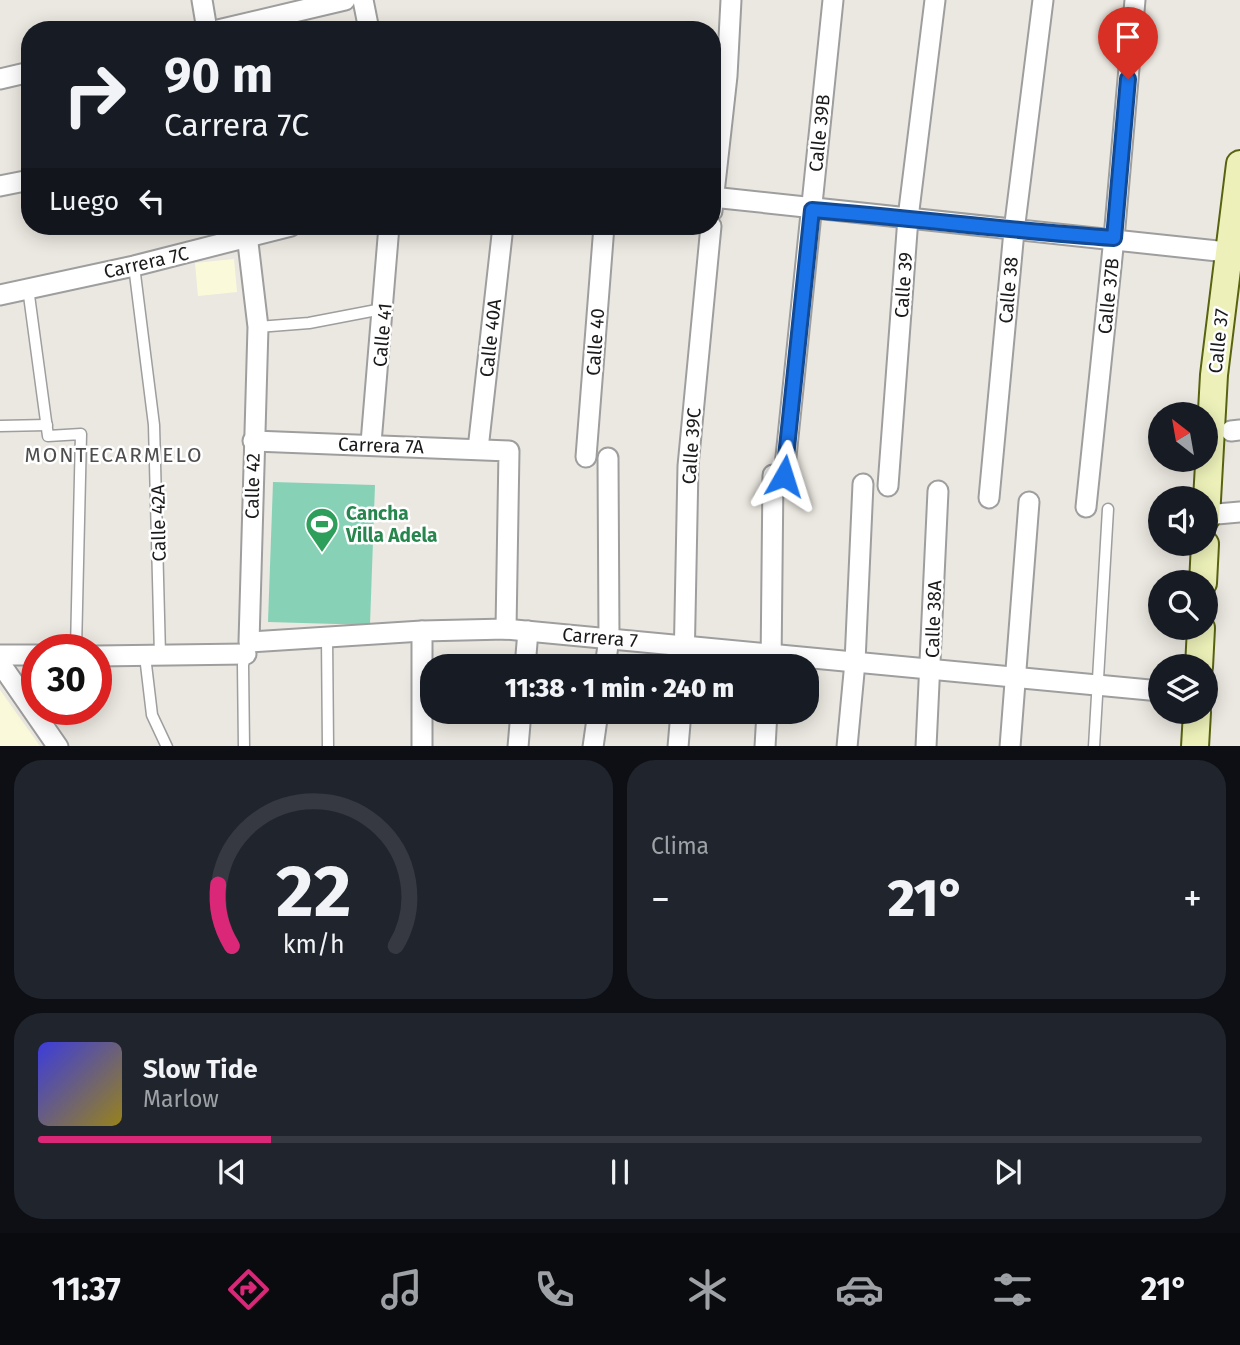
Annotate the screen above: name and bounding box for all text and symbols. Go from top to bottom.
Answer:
pin [1098,7,1158,79]
icon: arrive [1109,18,1147,56]
text: 90 m [164,46,273,105]
icon: right [49,49,140,140]
street label: Calle 39B [804,93,835,173]
text: Carrera 7C [164,106,309,144]
icon: left [133,182,171,220]
text: Luego [49,186,119,217]
street label: Carrera 7C [102,242,191,283]
street label: Calle 39 [890,251,917,319]
street label: Calle 38 [994,256,1023,324]
street label: Calle 37B [1093,257,1124,335]
street label: Calle 40A [475,298,506,378]
street label: Calle 41 [368,302,397,368]
street label: Calle 40 [582,307,609,377]
street label: Calle 37 [1204,308,1233,375]
north arrow [1148,402,1218,472]
map controls [1148,402,1218,724]
street label: Calle 39C [677,407,706,485]
street label: Carrera 7A [338,433,424,458]
position arrow [747,439,821,513]
district label: MONTECARMELO [25,442,203,468]
street label: Calle 42 [240,453,265,519]
street label: Calle 42A [146,484,171,562]
button: sound [1148,486,1218,556]
place label: Cancha Villa Adela [345,502,437,547]
sports icon: Cancha Villa Adela [303,505,341,554]
button: search [1148,570,1218,640]
street label: Calle 38A [921,580,946,658]
street label: Carrera 7 [561,623,639,652]
speed limit sign: 30 [21,634,112,725]
button: layers [1148,654,1218,724]
text: 11:38 · 1 min · 240 m [505,673,734,704]
text: Clima [651,832,709,860]
text: 22 [276,848,351,935]
text: 21° [888,867,965,930]
text: − [651,876,670,922]
text: + [1183,876,1202,922]
text: km/h [283,929,344,959]
text: Slow Tide [143,1054,258,1085]
text: Marlow [143,1085,219,1113]
icon: previous [213,1153,251,1191]
icon: pause [601,1153,639,1191]
icon: next [989,1153,1027,1191]
icon: directions [224,1265,273,1314]
icon: music [377,1265,426,1314]
icon: phone [530,1265,579,1314]
icon: climate [683,1265,732,1314]
icon: car [835,1265,884,1314]
icon: filters [988,1265,1037,1314]
text: 11:37 [52,1270,121,1308]
text: 21° [1141,1270,1188,1308]

